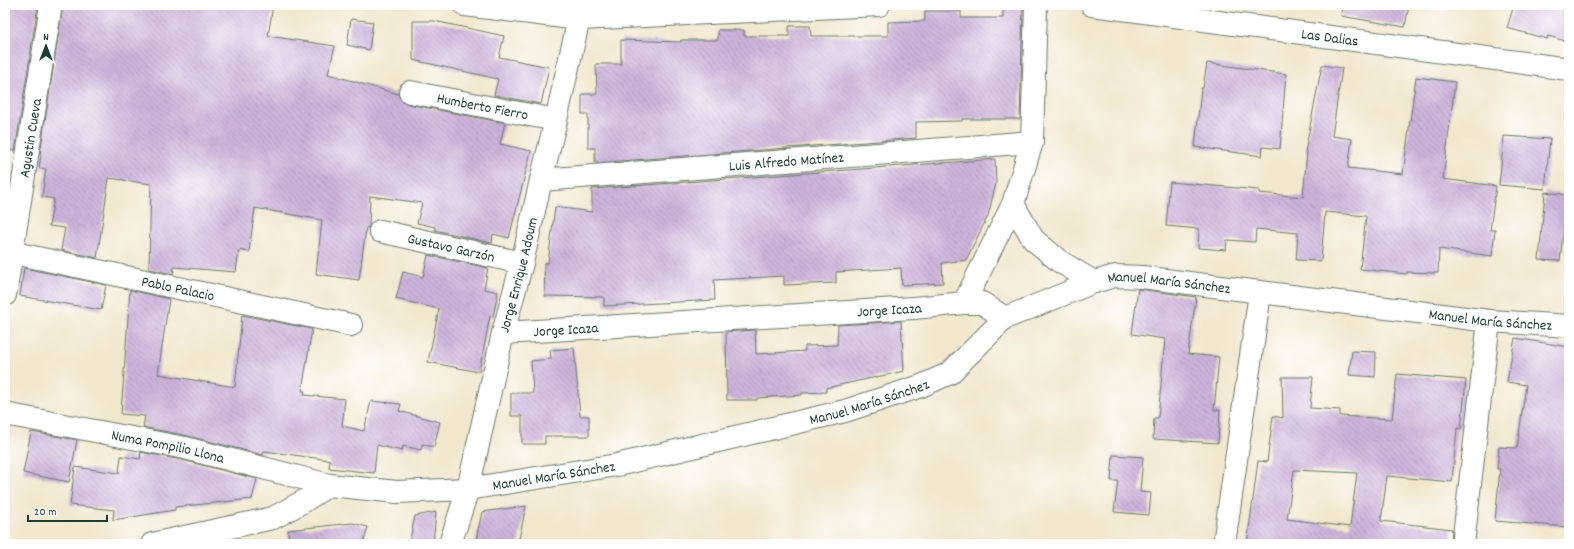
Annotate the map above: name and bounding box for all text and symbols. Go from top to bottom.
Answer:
street label: Las Dalias [1300,24,1360,54]
north arrow [26,26,66,66]
text: N [43,30,49,46]
street label: Humberto Fierro [435,88,530,127]
street label: Agustin Cueva [15,96,49,180]
street label: Luis Alfredo Matínez [728,148,845,178]
street label: Jorge Enrique Adoum [495,215,545,335]
street label: Gustavo Garzón [405,228,497,270]
street label: Manuel María Sánchez [1105,267,1232,301]
street label: Pablo Palacio [139,271,216,309]
street label: Jorge Icaza [856,298,924,324]
street label: Manuel María Sánchez [1427,304,1553,338]
street label: Jorge Icaza [533,318,600,344]
street label: Manuel María Sánchez [808,375,933,432]
street label: Numa Pompilio Llona [109,425,227,471]
street label: Manuel María Sánchez [491,456,617,498]
scale bar [28,497,107,523]
text: 20 m [34,504,57,521]

